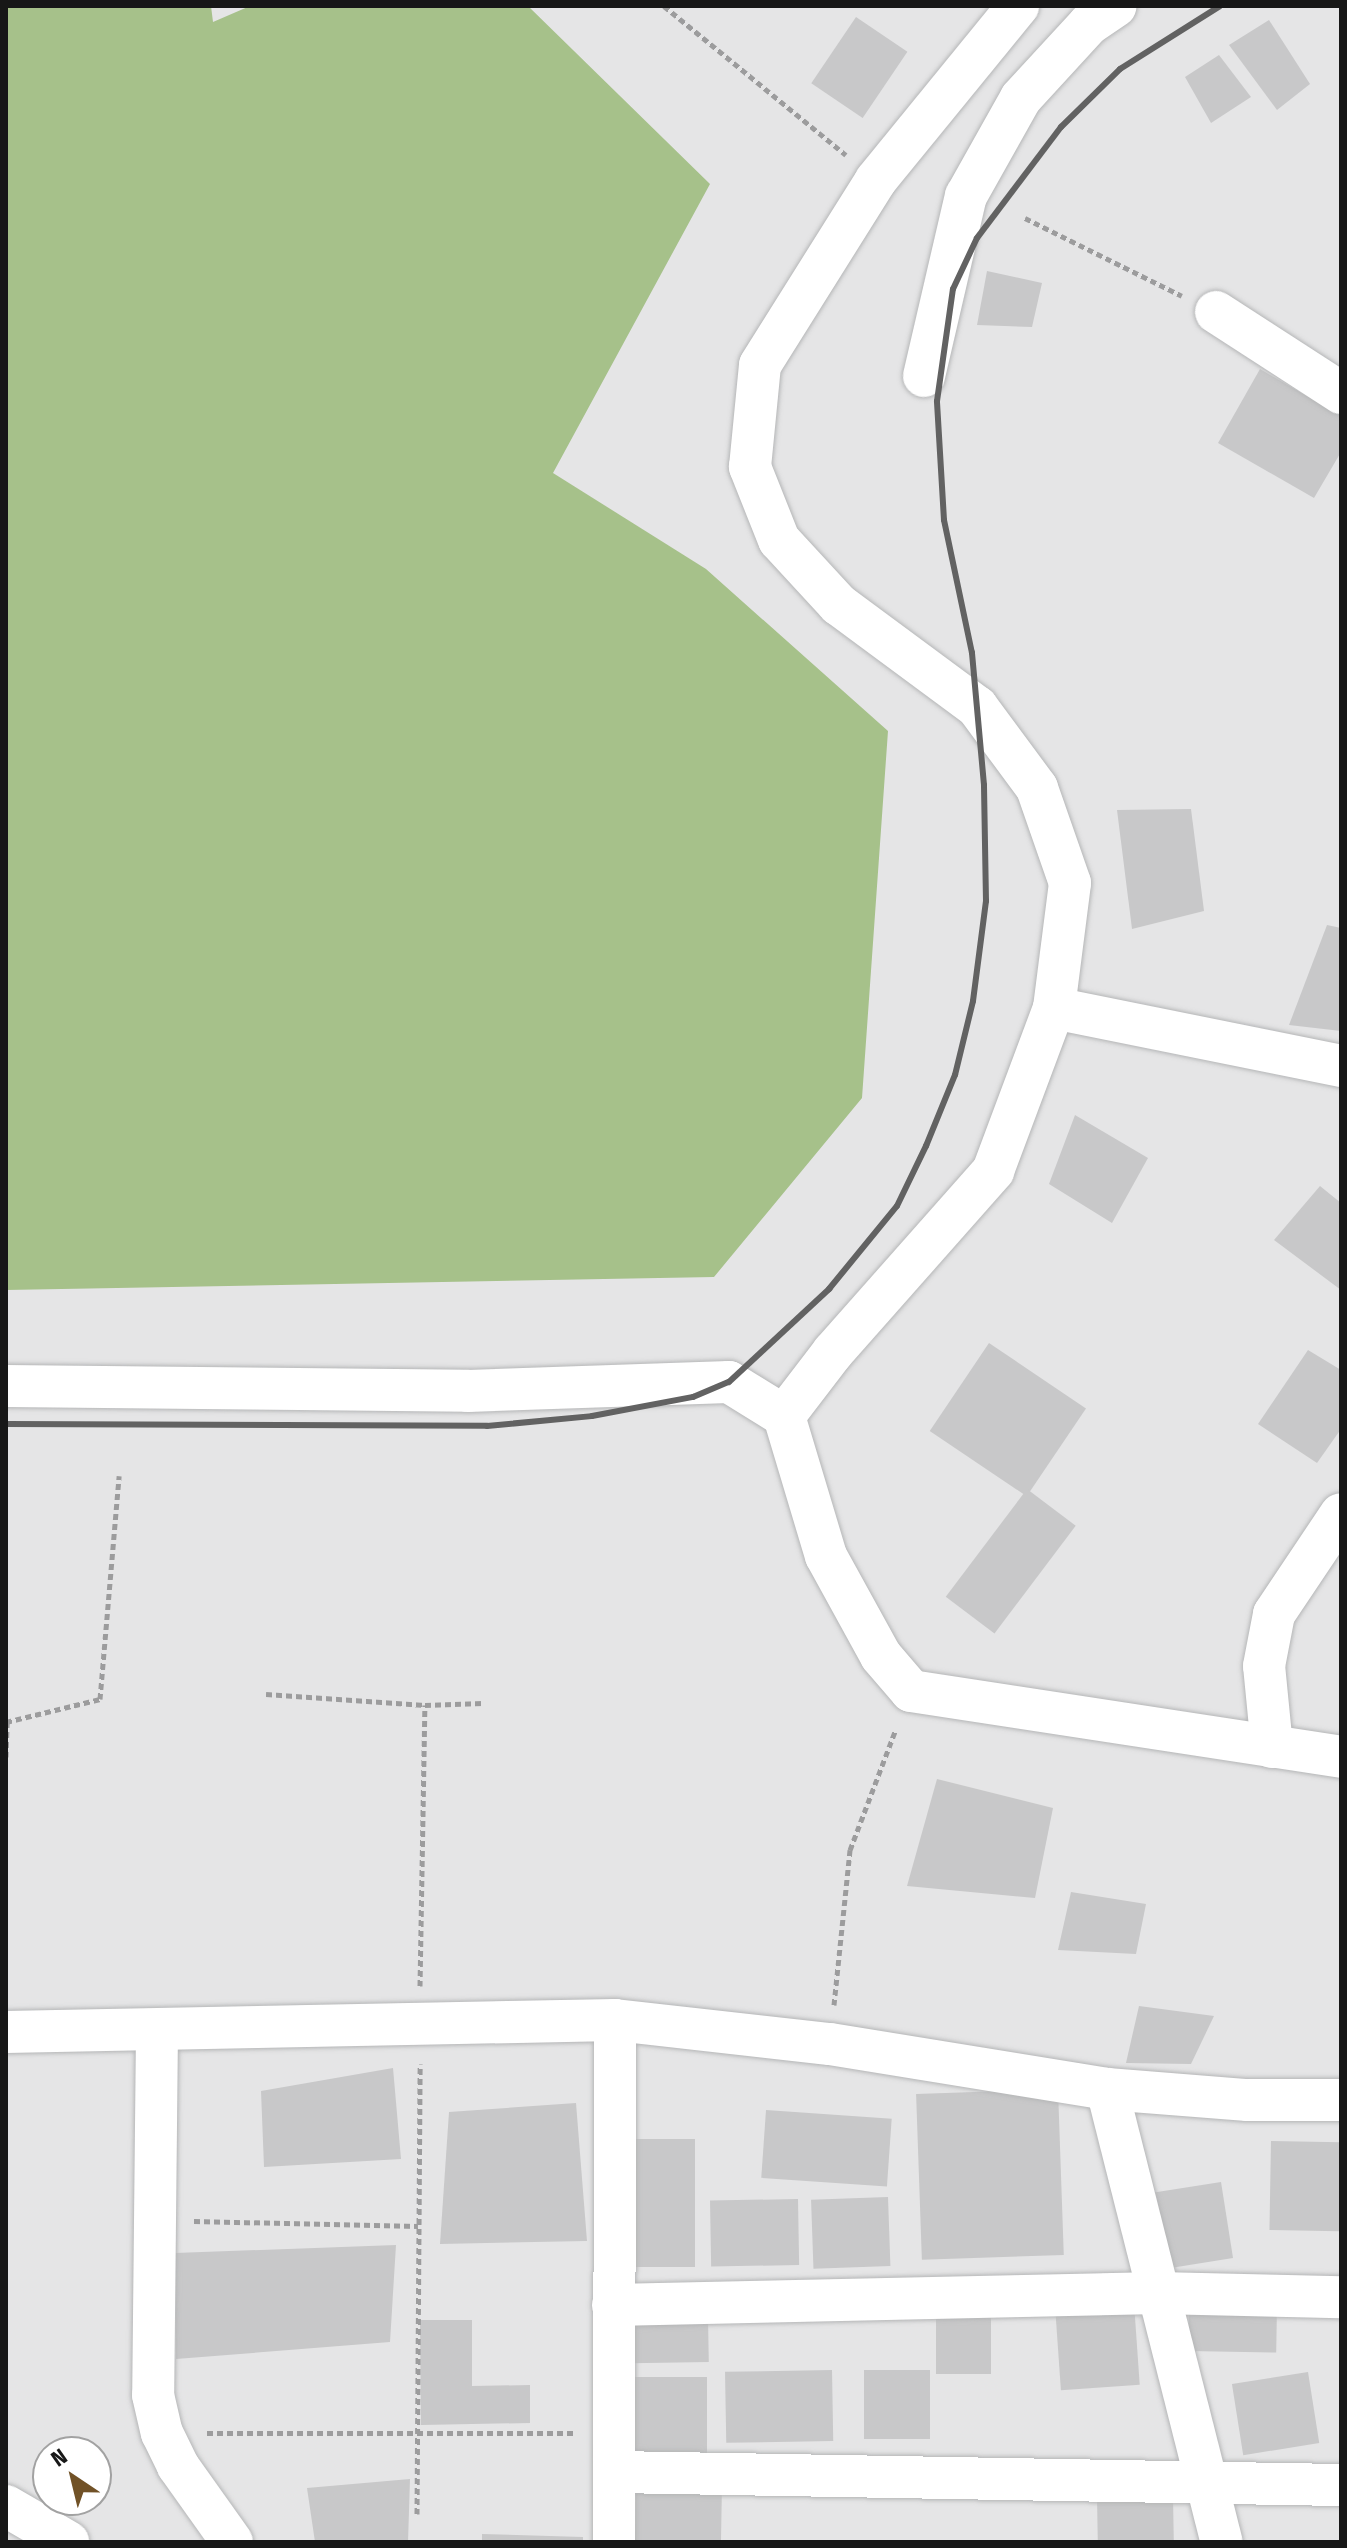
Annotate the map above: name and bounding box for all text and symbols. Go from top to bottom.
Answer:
north arrow [32,2436,112,2516]
text: N [46,2443,72,2472]

